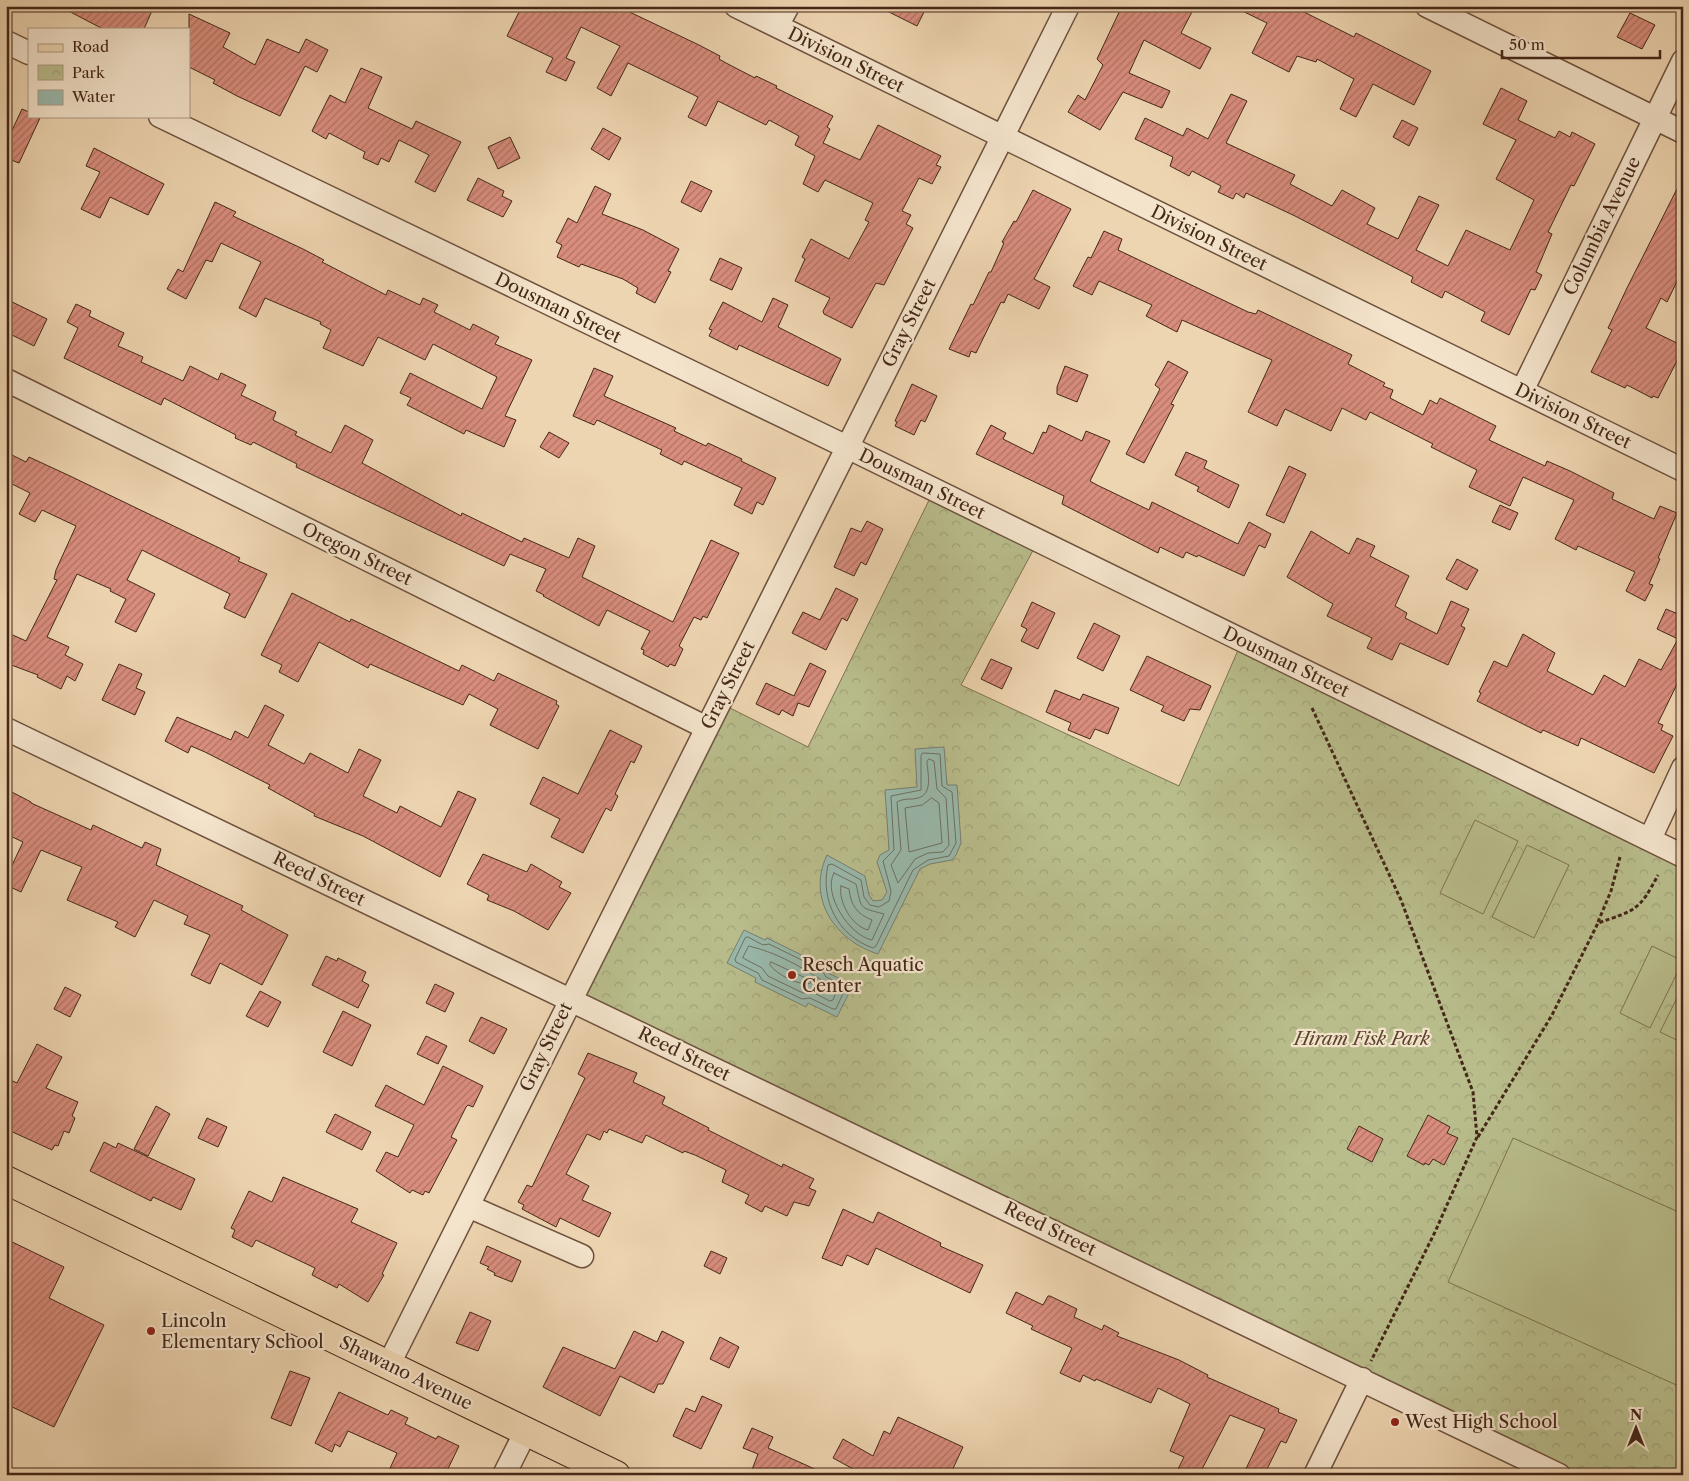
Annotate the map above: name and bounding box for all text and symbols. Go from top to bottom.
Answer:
street label: Division Street [784,22,908,98]
legend [28,28,190,118]
scale bar [1502,28,1659,60]
text: 50 m [1509,35,1545,54]
text: Road [72,37,109,56]
text: Park [72,63,106,82]
text: Water [71,87,116,106]
street label: Columbia Avenue [1559,153,1645,299]
street label: Division Street [1147,200,1271,276]
street label: Dousman Street [491,268,625,348]
street label: Gray Street [877,275,941,371]
street label: Division Street [1511,378,1635,454]
street label: Dousman Street [855,444,989,524]
street label: Oregon Street [298,518,416,590]
street label: Dousman Street [1219,622,1353,702]
street label: Gray Street [696,637,760,733]
street label: Reed Street [269,847,369,911]
place label: Resch Aquatic Center [802,954,924,997]
marker: Resch Aquatic Center [786,969,798,981]
street label: Gray Street [515,998,577,1095]
street label: Reed Street [634,1022,734,1086]
park label: Hiram Fisk Park [1292,1028,1431,1050]
street label: Reed Street [1000,1197,1100,1261]
place label: Lincoln Elementary School [161,1310,324,1353]
marker: Lincoln Elementary School [145,1325,157,1337]
street label: Shawano Avenue [336,1331,476,1415]
north arrow [1612,1404,1662,1454]
text: N [1630,1406,1642,1424]
place label: West High School [1404,1411,1558,1433]
marker: West High School [1389,1416,1401,1428]

